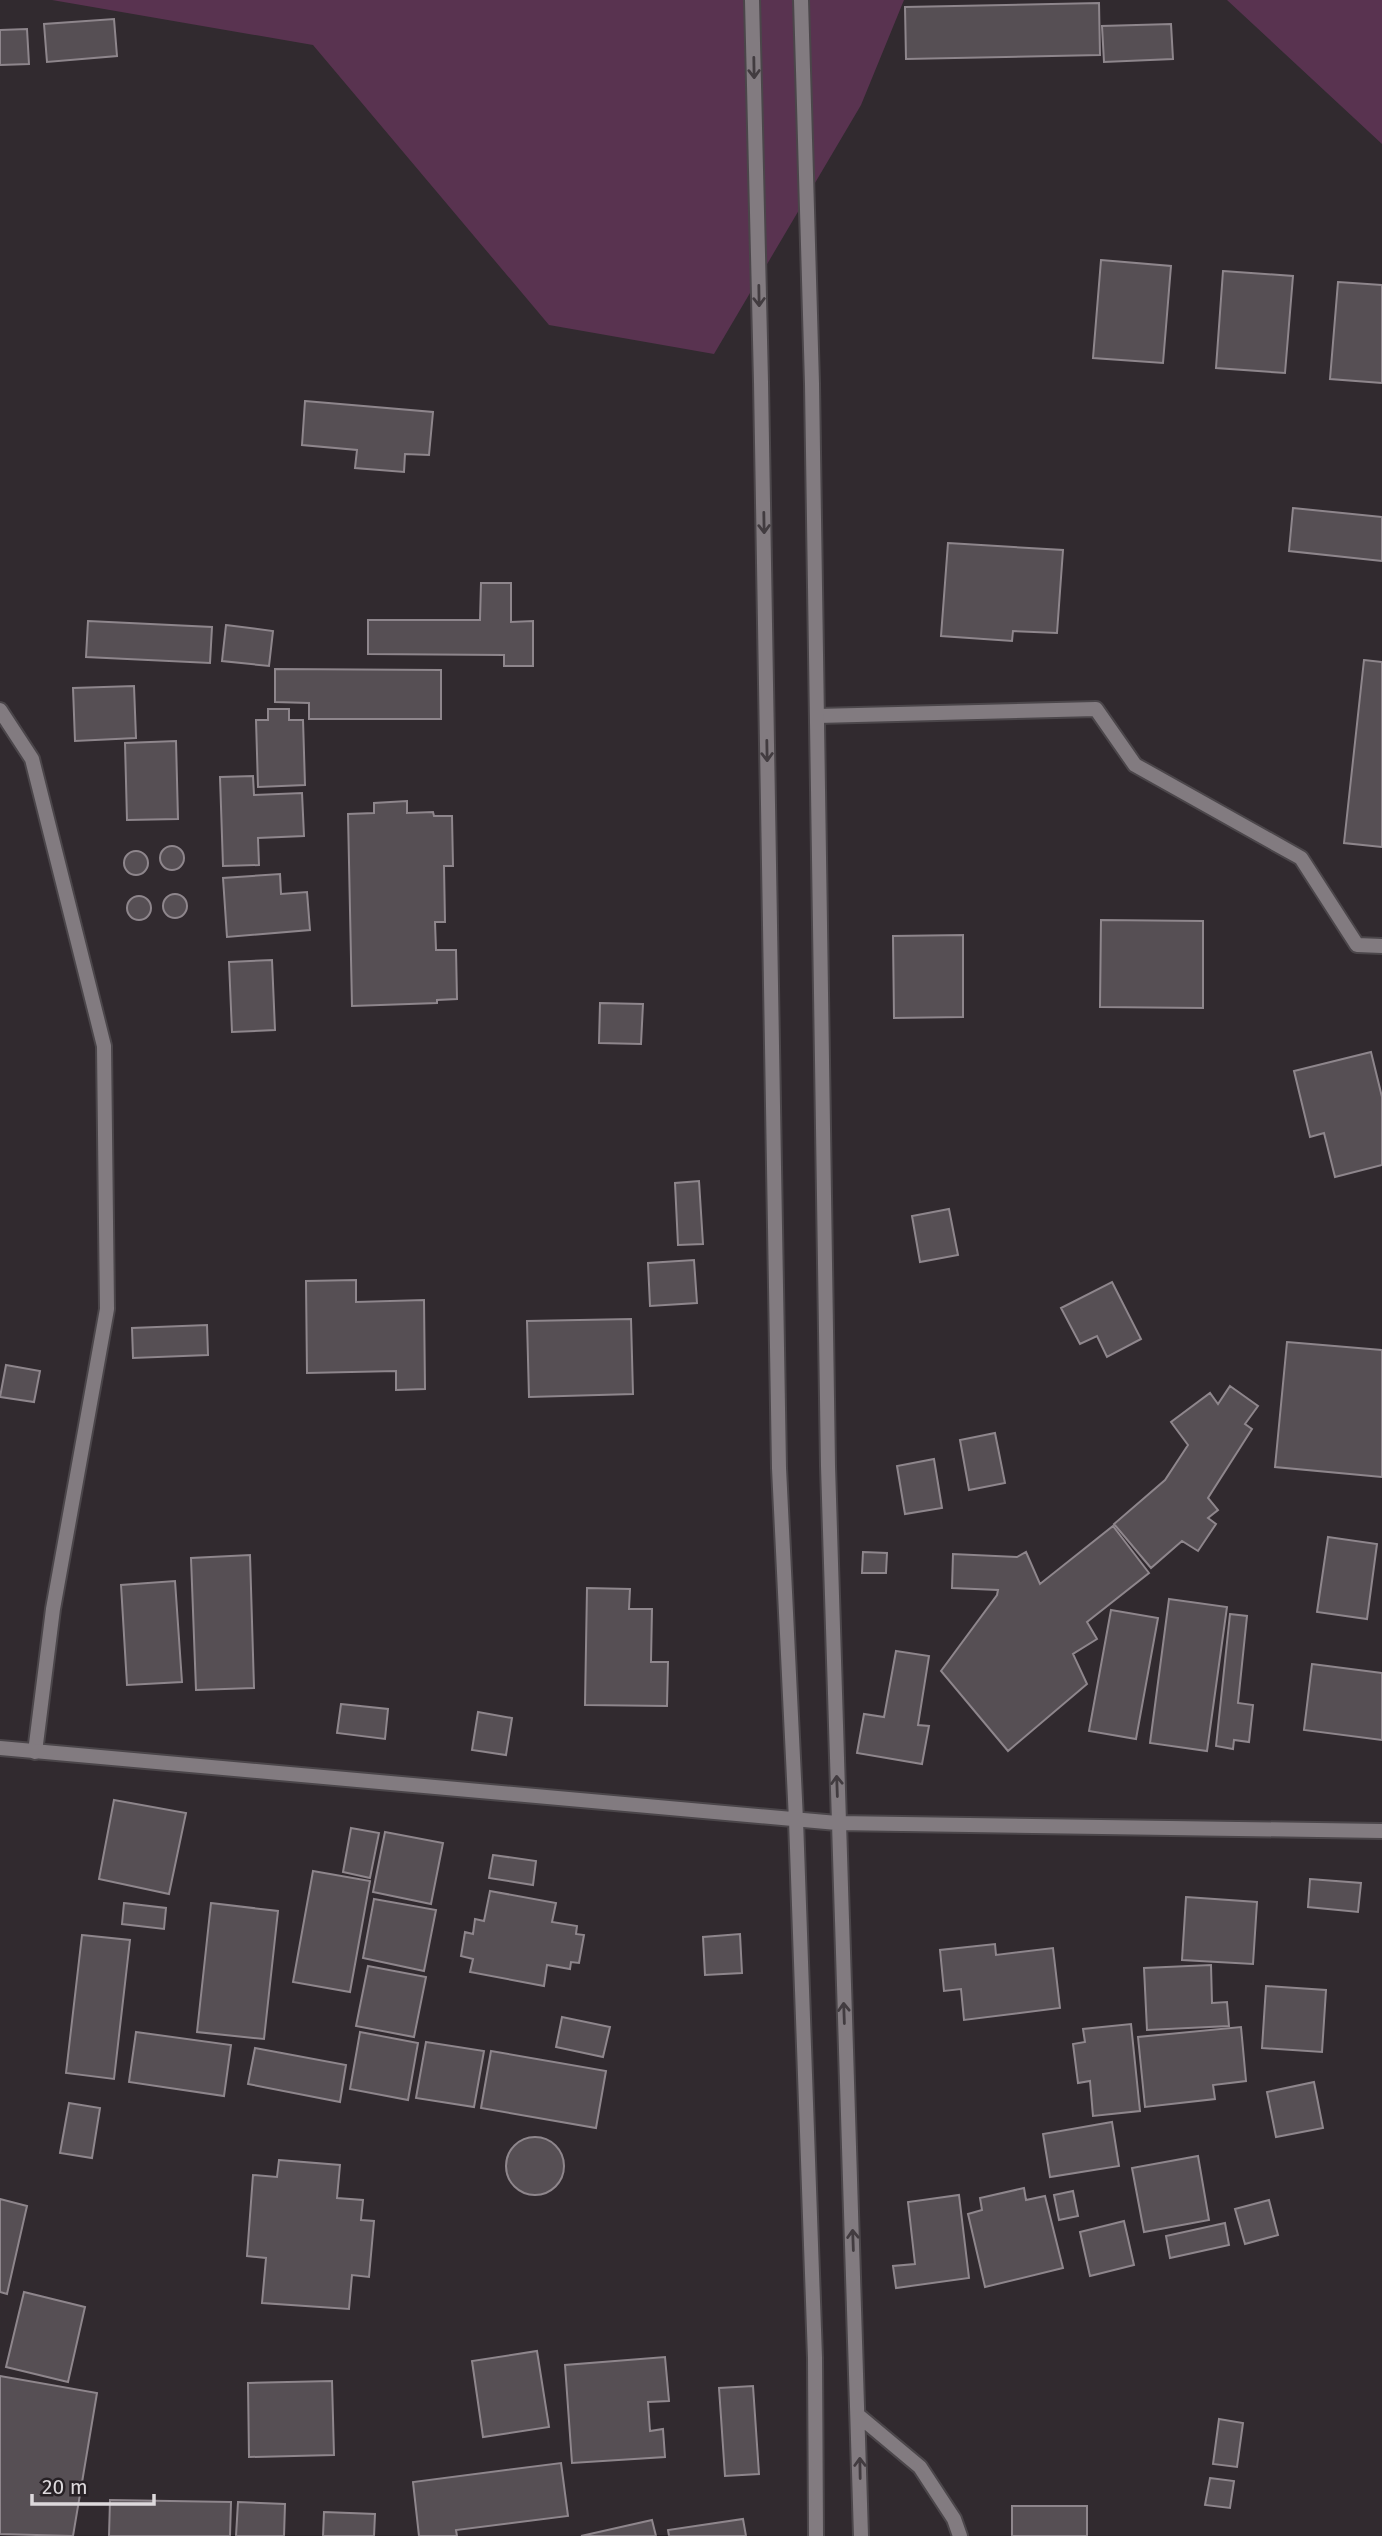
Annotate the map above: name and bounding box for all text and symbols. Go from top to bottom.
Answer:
one-way arrow [747,56,761,79]
one-way arrow [753,284,766,307]
one-way arrow [757,511,770,534]
one-way arrow [761,739,774,762]
one-way arrow [830,1774,843,1797]
one-way arrow [838,2002,851,2025]
one-way arrow [846,2229,859,2252]
one-way arrow [853,2457,867,2480]
scale bar [32,2462,154,2506]
text: 20 m [42,2474,88,2500]

